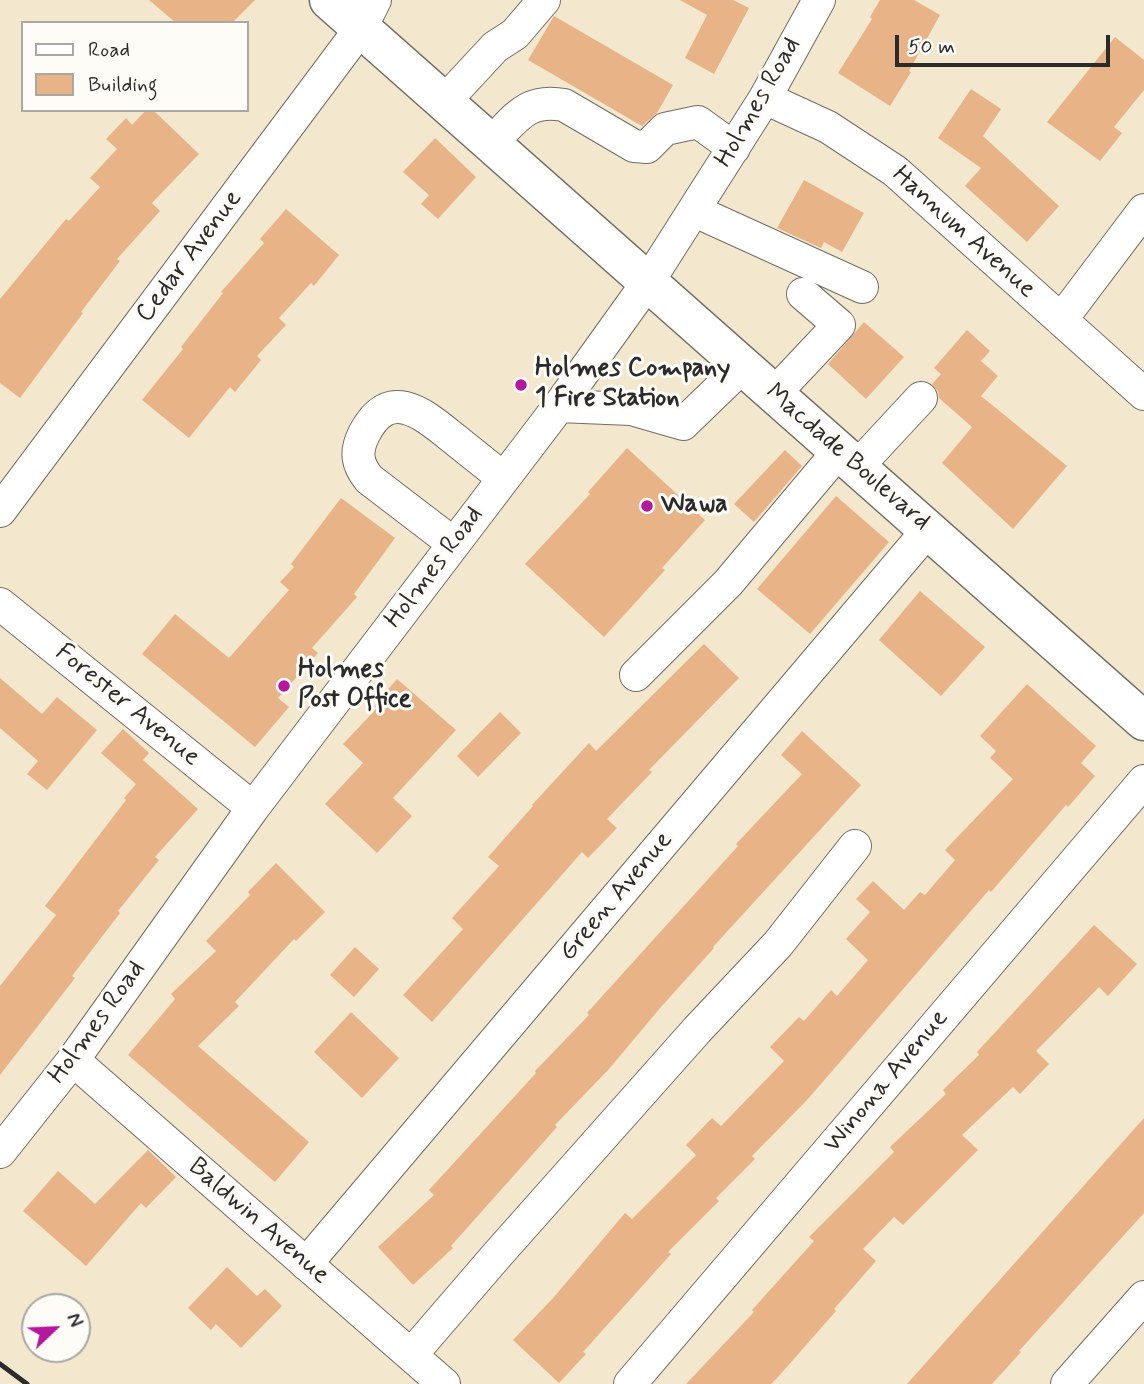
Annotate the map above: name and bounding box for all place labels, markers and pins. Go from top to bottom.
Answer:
place label: Holmes Company 1 Fire Station [535,354,730,416]
marker: Holmes Company 1 Fire Station [513,377,529,393]
place label: Wawa [661,490,728,522]
marker: Wawa [639,498,655,514]
place label: Holmes Post Office [298,655,411,716]
marker: Holmes Post Office [276,678,292,694]

